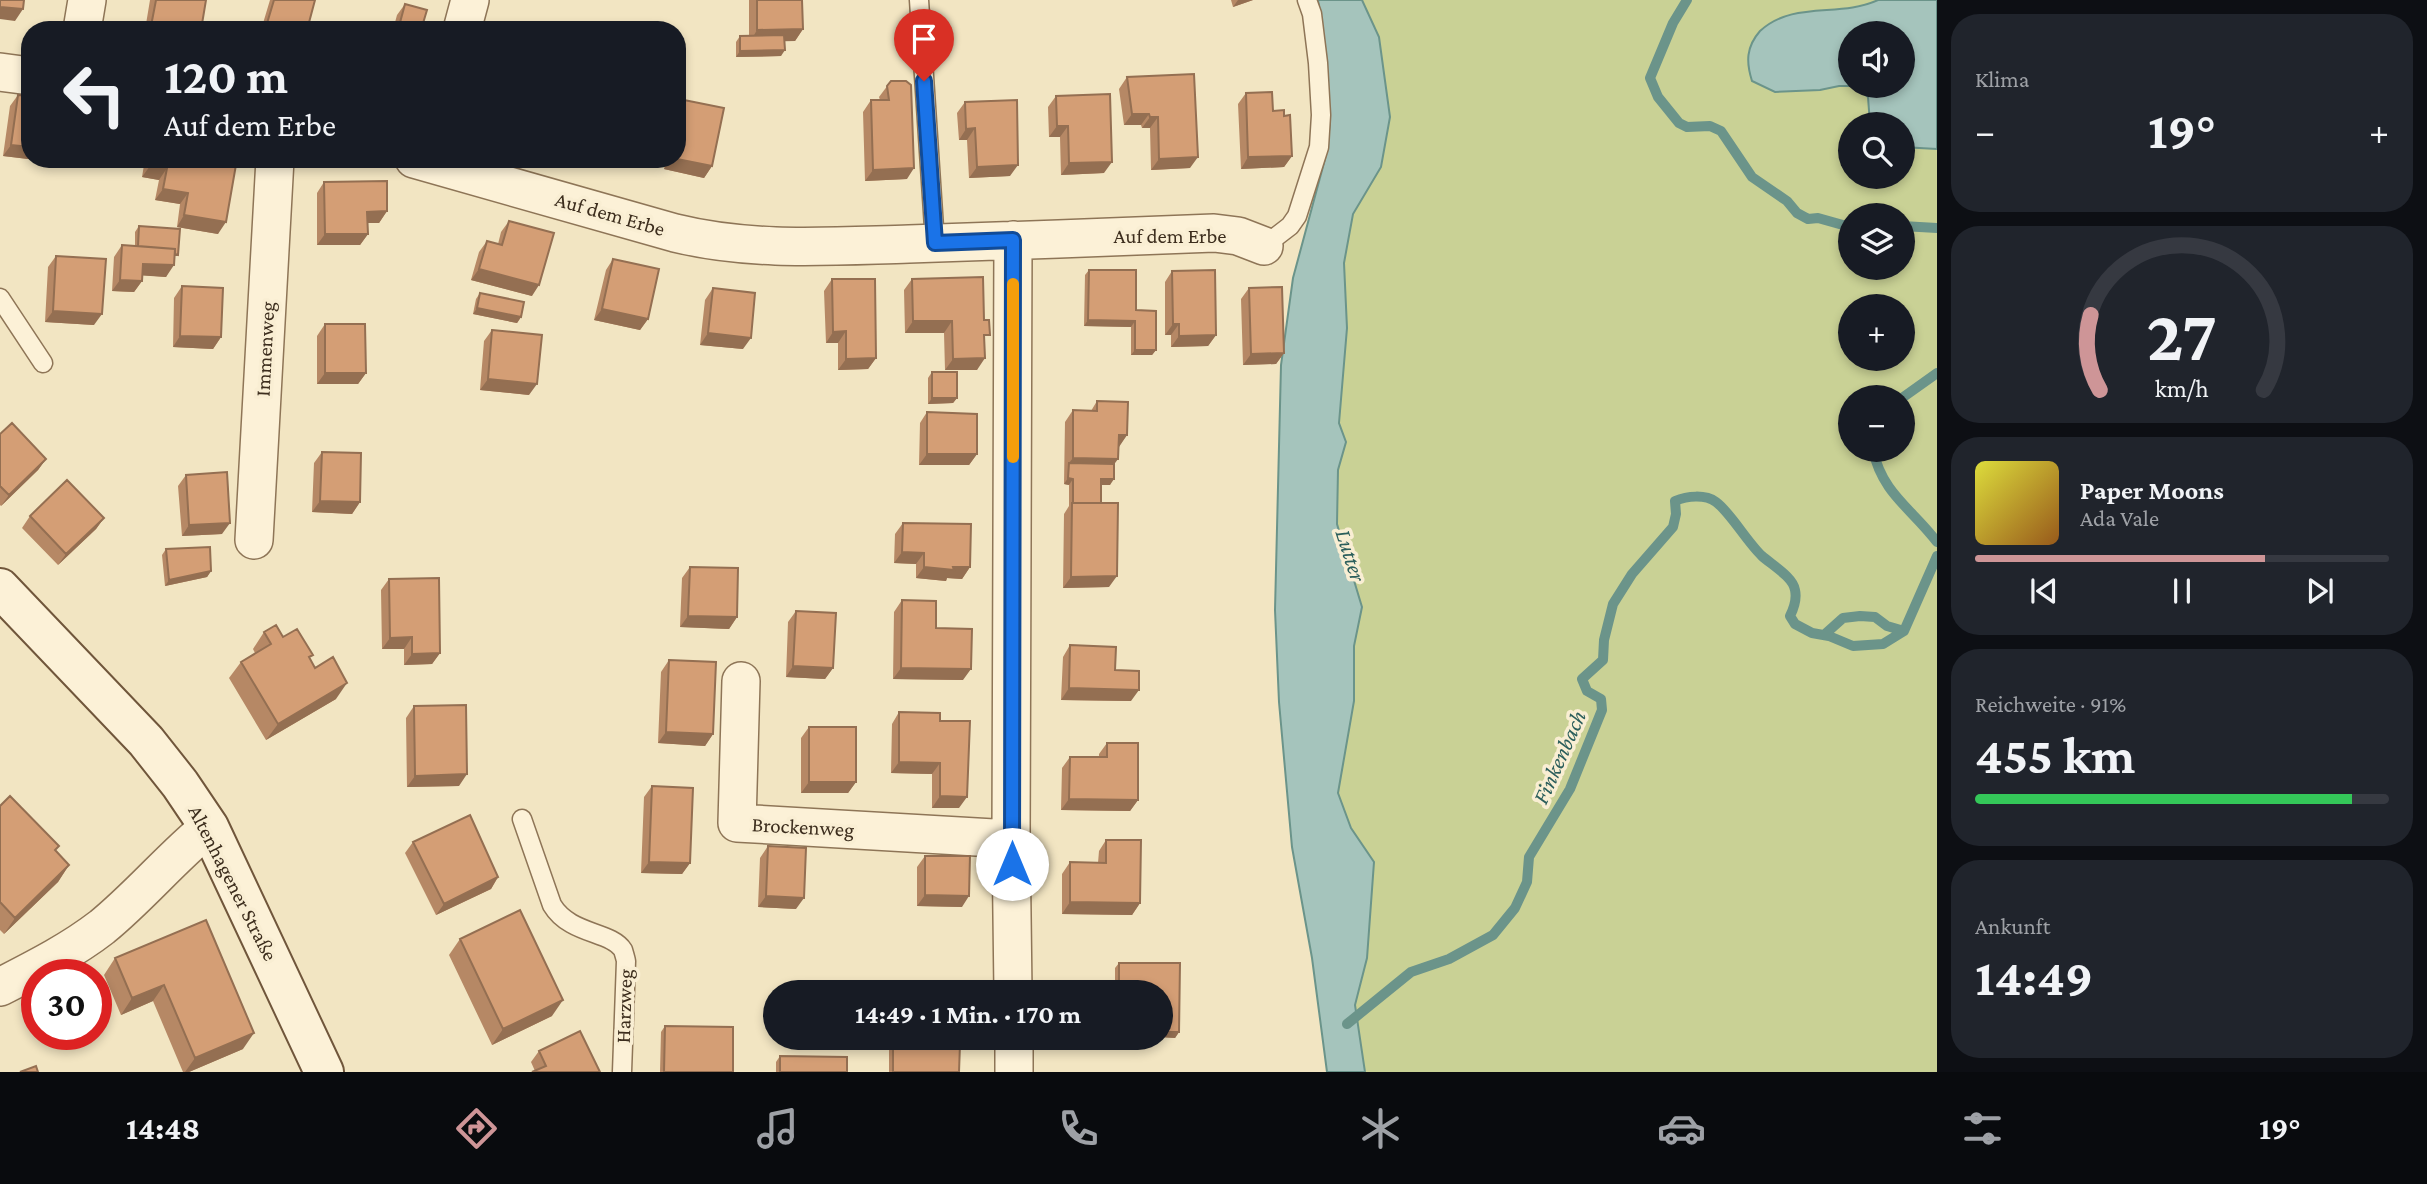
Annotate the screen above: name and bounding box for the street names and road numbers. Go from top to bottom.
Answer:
street label: Auf dem Erbe [552,187,668,241]
street label: Auf dem Erbe [1114,224,1226,248]
street label: Immenweg [251,301,279,397]
street label: Altenhagener Straße [183,801,283,965]
street label: Brockenweg [751,812,855,842]
street label: Harzweg [611,968,637,1044]

